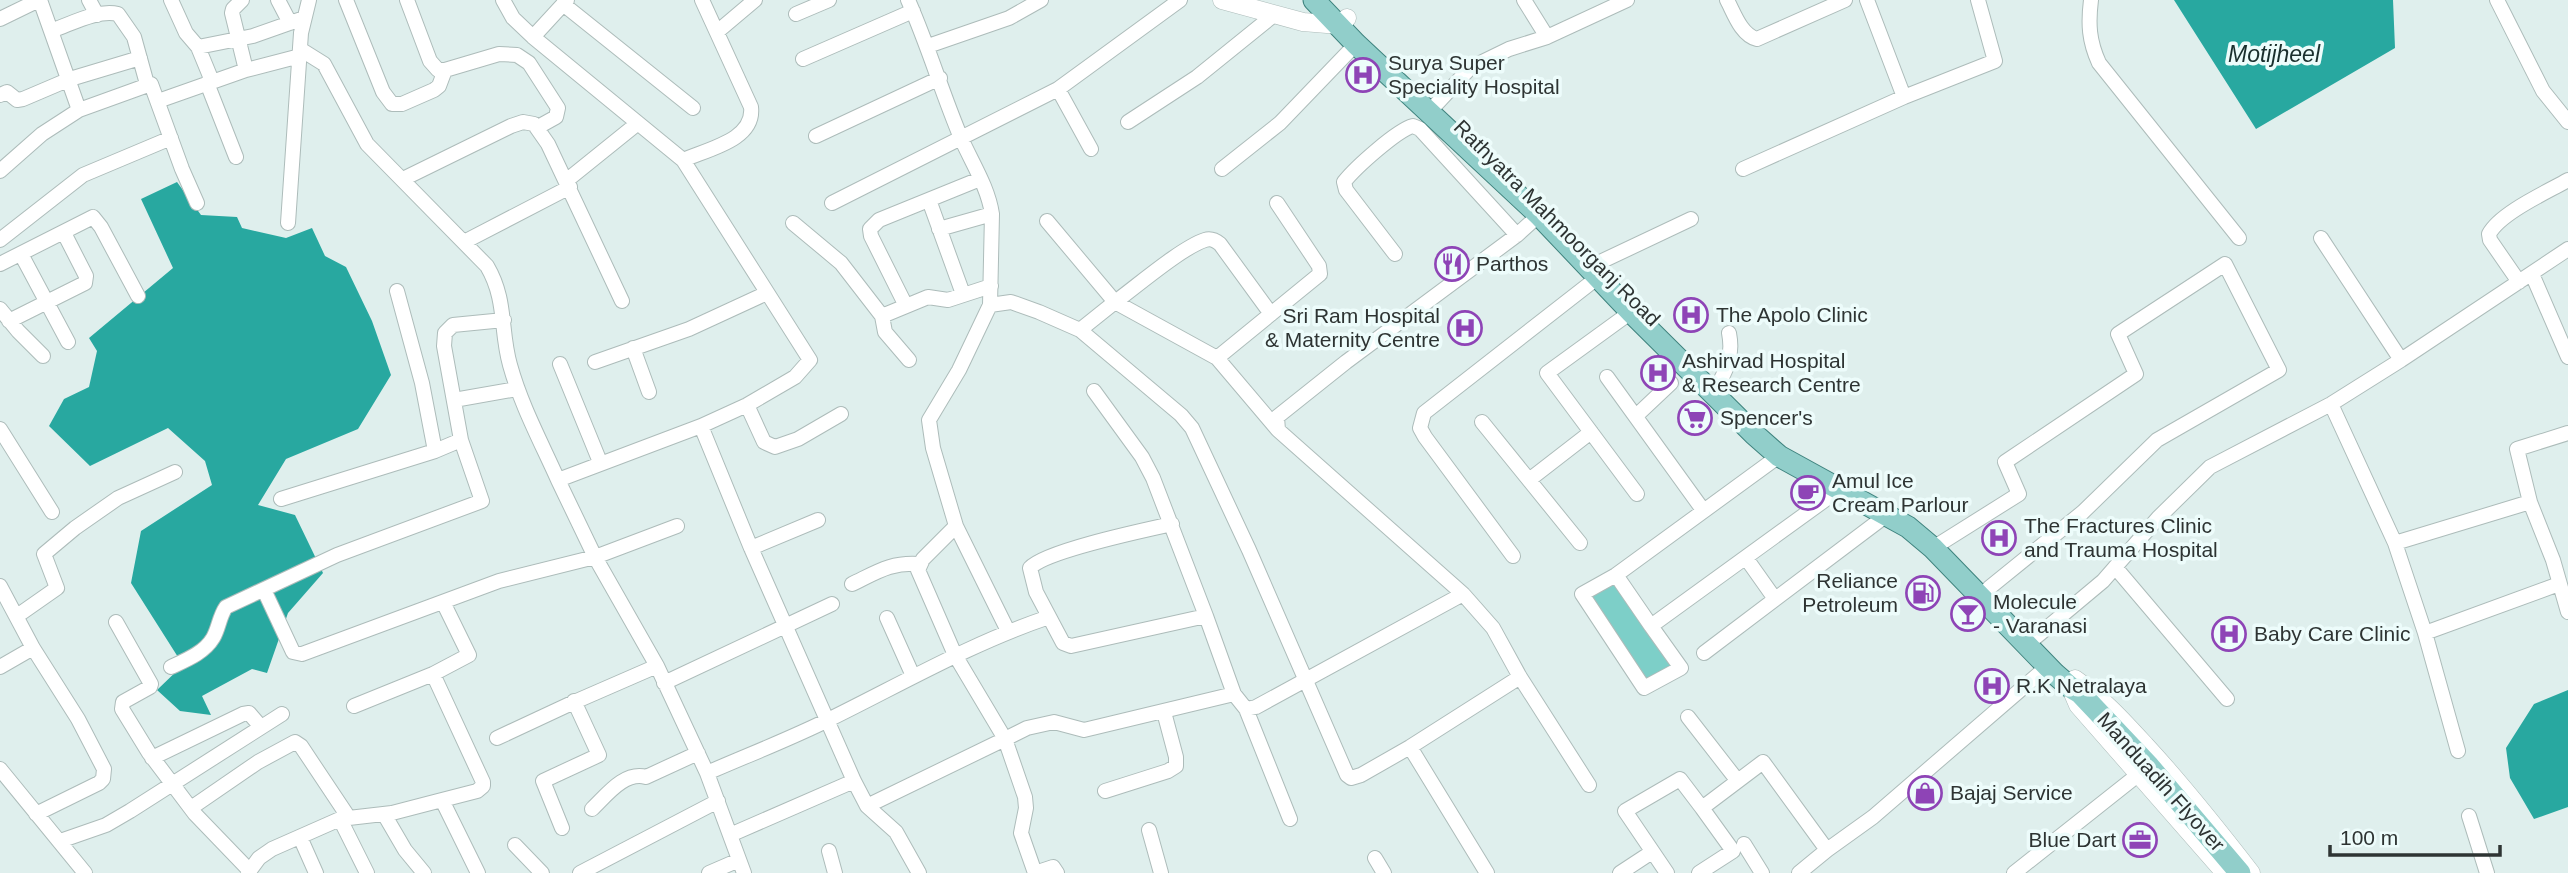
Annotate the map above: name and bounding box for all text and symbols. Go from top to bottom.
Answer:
water label: Motijheel [2228,41,2321,67]
place label: Surya Super Speciality Hospital [1388,51,1560,98]
hospital icon: Surya Super Speciality Hospital [1344,56,1382,94]
street label: Rathyatra Mahmoorganj Road [1450,115,1665,330]
restaurant icon: Parthos [1433,245,1471,283]
place label: Parthos [1476,252,1548,275]
hospital icon: The Apolo Clinic [1672,296,1710,334]
place label: The Apolo Clinic [1716,303,1868,326]
place label: Sri Ram Hospital & Maternity Centre [1265,304,1440,351]
hospital icon: Sri Ram Hospital & Maternity Centre [1446,309,1484,347]
place label: Ashirvad Hospital & Research Centre [1682,349,1861,396]
hospital icon: Ashirvad Hospital & Research Centre [1639,354,1677,392]
supermarket icon: Spencer's [1676,399,1714,437]
place label: Spencer's [1720,406,1813,429]
place label: Amul Ice Cream Parlour [1832,469,1969,516]
cafe icon: Amul Ice Cream Parlour [1789,474,1827,512]
place label: The Fractures Clinic and Trauma Hospital [2024,514,2218,561]
hospital icon: The Fractures Clinic and Trauma Hospital [1980,519,2018,557]
place label: Reliance Petroleum [1802,569,1898,616]
fuel station icon: Reliance Petroleum [1904,574,1942,612]
place label: Molecule - Varanasi [1993,590,2087,637]
bar icon: Molecule - Varanasi [1949,595,1987,633]
hospital icon: Baby Care Clinic [2210,615,2248,653]
place label: Baby Care Clinic [2254,622,2410,645]
hospital icon: R.K Netralaya [1973,667,2011,705]
place label: R.K Netralaya [2016,674,2147,697]
street label: Manduadih Flyover [2093,708,2230,856]
shop icon: Bajaj Service [1906,774,1944,812]
place label: Bajaj Service [1950,781,2073,804]
scale bar [2330,814,2500,858]
office icon: Blue Dart [2121,821,2159,859]
text: 100 m [2340,826,2398,849]
place label: Blue Dart [2028,828,2116,851]

